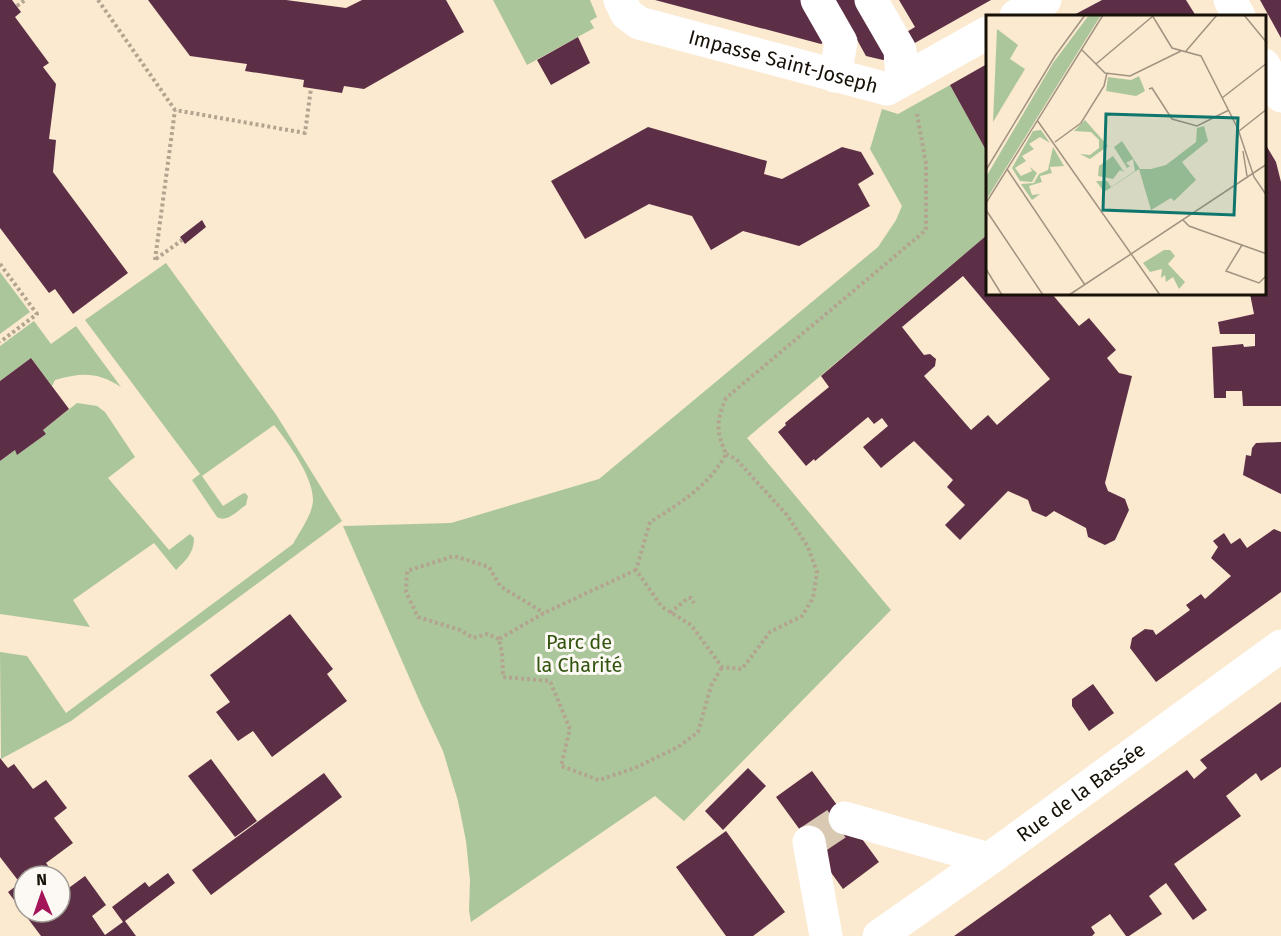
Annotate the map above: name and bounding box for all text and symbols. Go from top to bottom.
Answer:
inset map [986,15,1266,296]
street label: Impasse Saint-Joseph [686,25,881,98]
park label: Parc de la Charité [536,630,622,677]
street label: Rue de la Bassée [1012,737,1150,847]
north arrow [12,864,72,924]
text: N [36,870,47,889]

